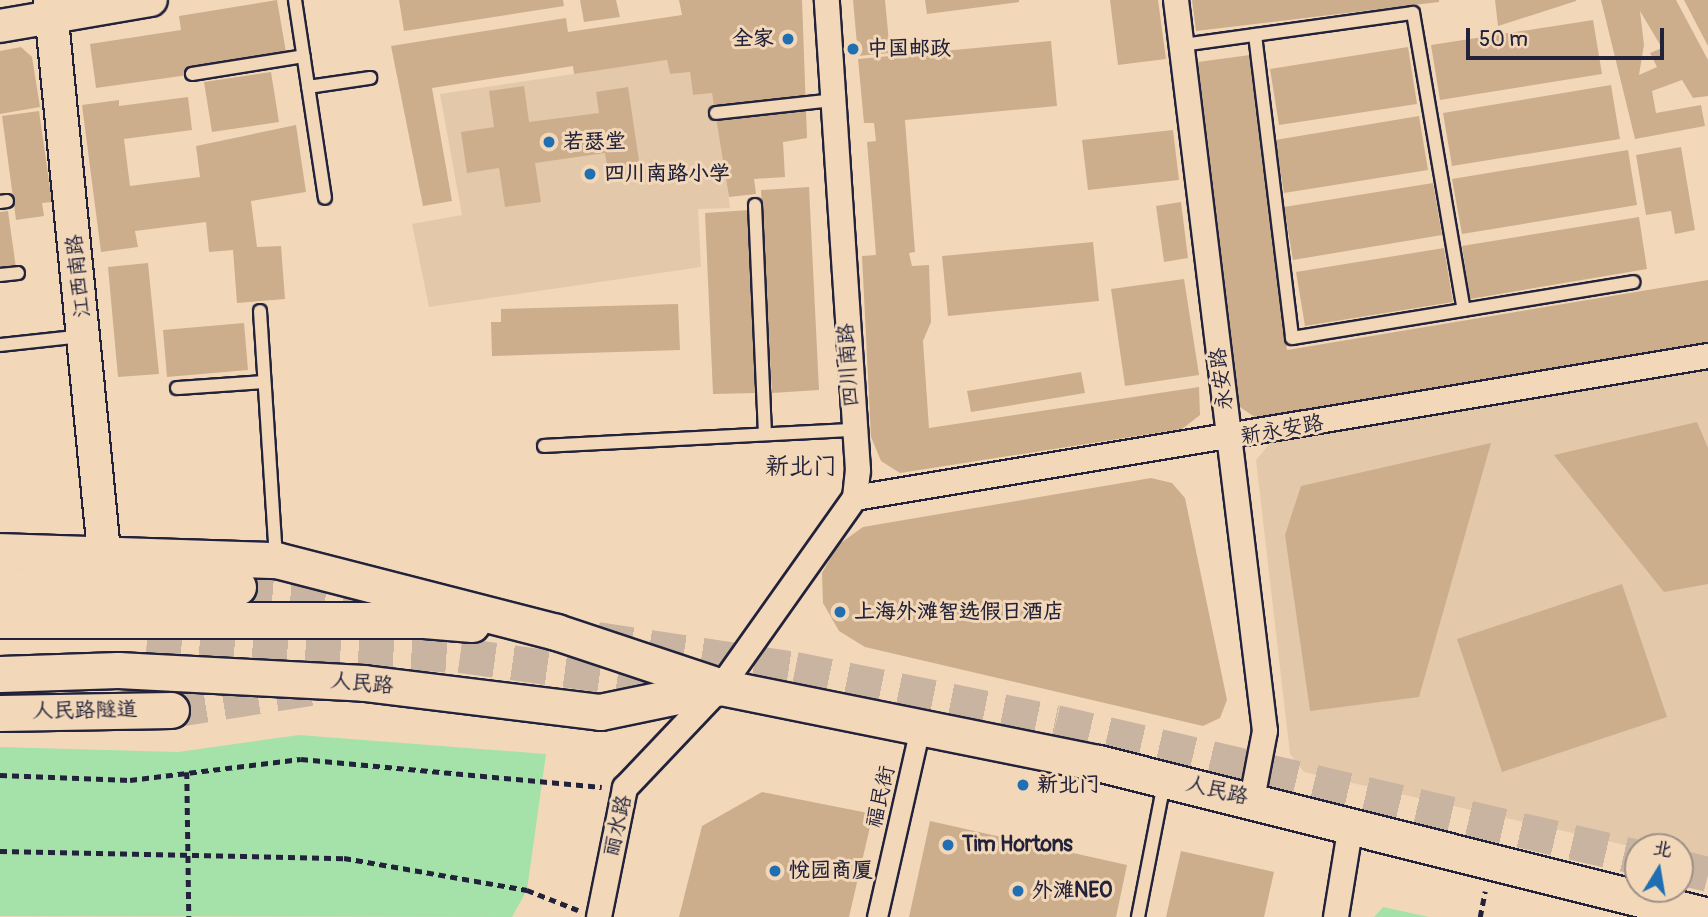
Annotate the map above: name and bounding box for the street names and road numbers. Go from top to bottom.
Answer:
street label: 江西南路 [62,233,96,319]
street label: 四川南路 [834,322,864,408]
street label: 永安路 [1206,346,1238,412]
street label: 新永安路 [1238,410,1326,450]
street label: 人民路 [330,669,394,699]
street label: 人民路隧道 [32,697,138,725]
street label: 福民街 [862,763,900,831]
street label: 人民路 [1183,772,1251,810]
street label: 丽水路 [599,792,637,860]

